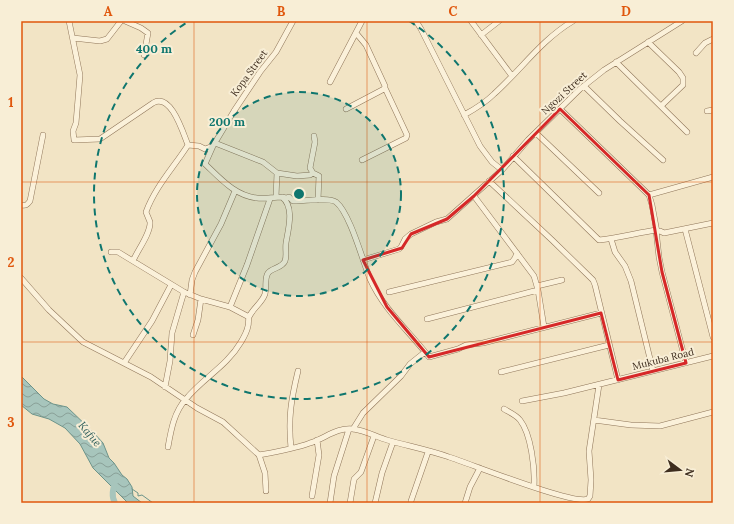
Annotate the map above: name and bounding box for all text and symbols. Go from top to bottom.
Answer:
text: A [104,3,113,20]
text: B [277,3,286,20]
text: C [449,3,458,20]
text: D [621,3,631,20]
text: 400 m [136,41,172,56]
street label: Kopa Street [228,47,270,99]
street label: Ngozi Street [538,68,590,117]
text: 1 [8,94,14,111]
text: 200 m [209,114,245,129]
centre of rings [292,187,306,201]
text: 2 [8,254,15,271]
street label: Mukuba Road [631,345,695,373]
text: 3 [7,414,15,431]
water label: Kafue [75,419,105,449]
north arrow [660,450,700,490]
text: N [682,467,698,479]

